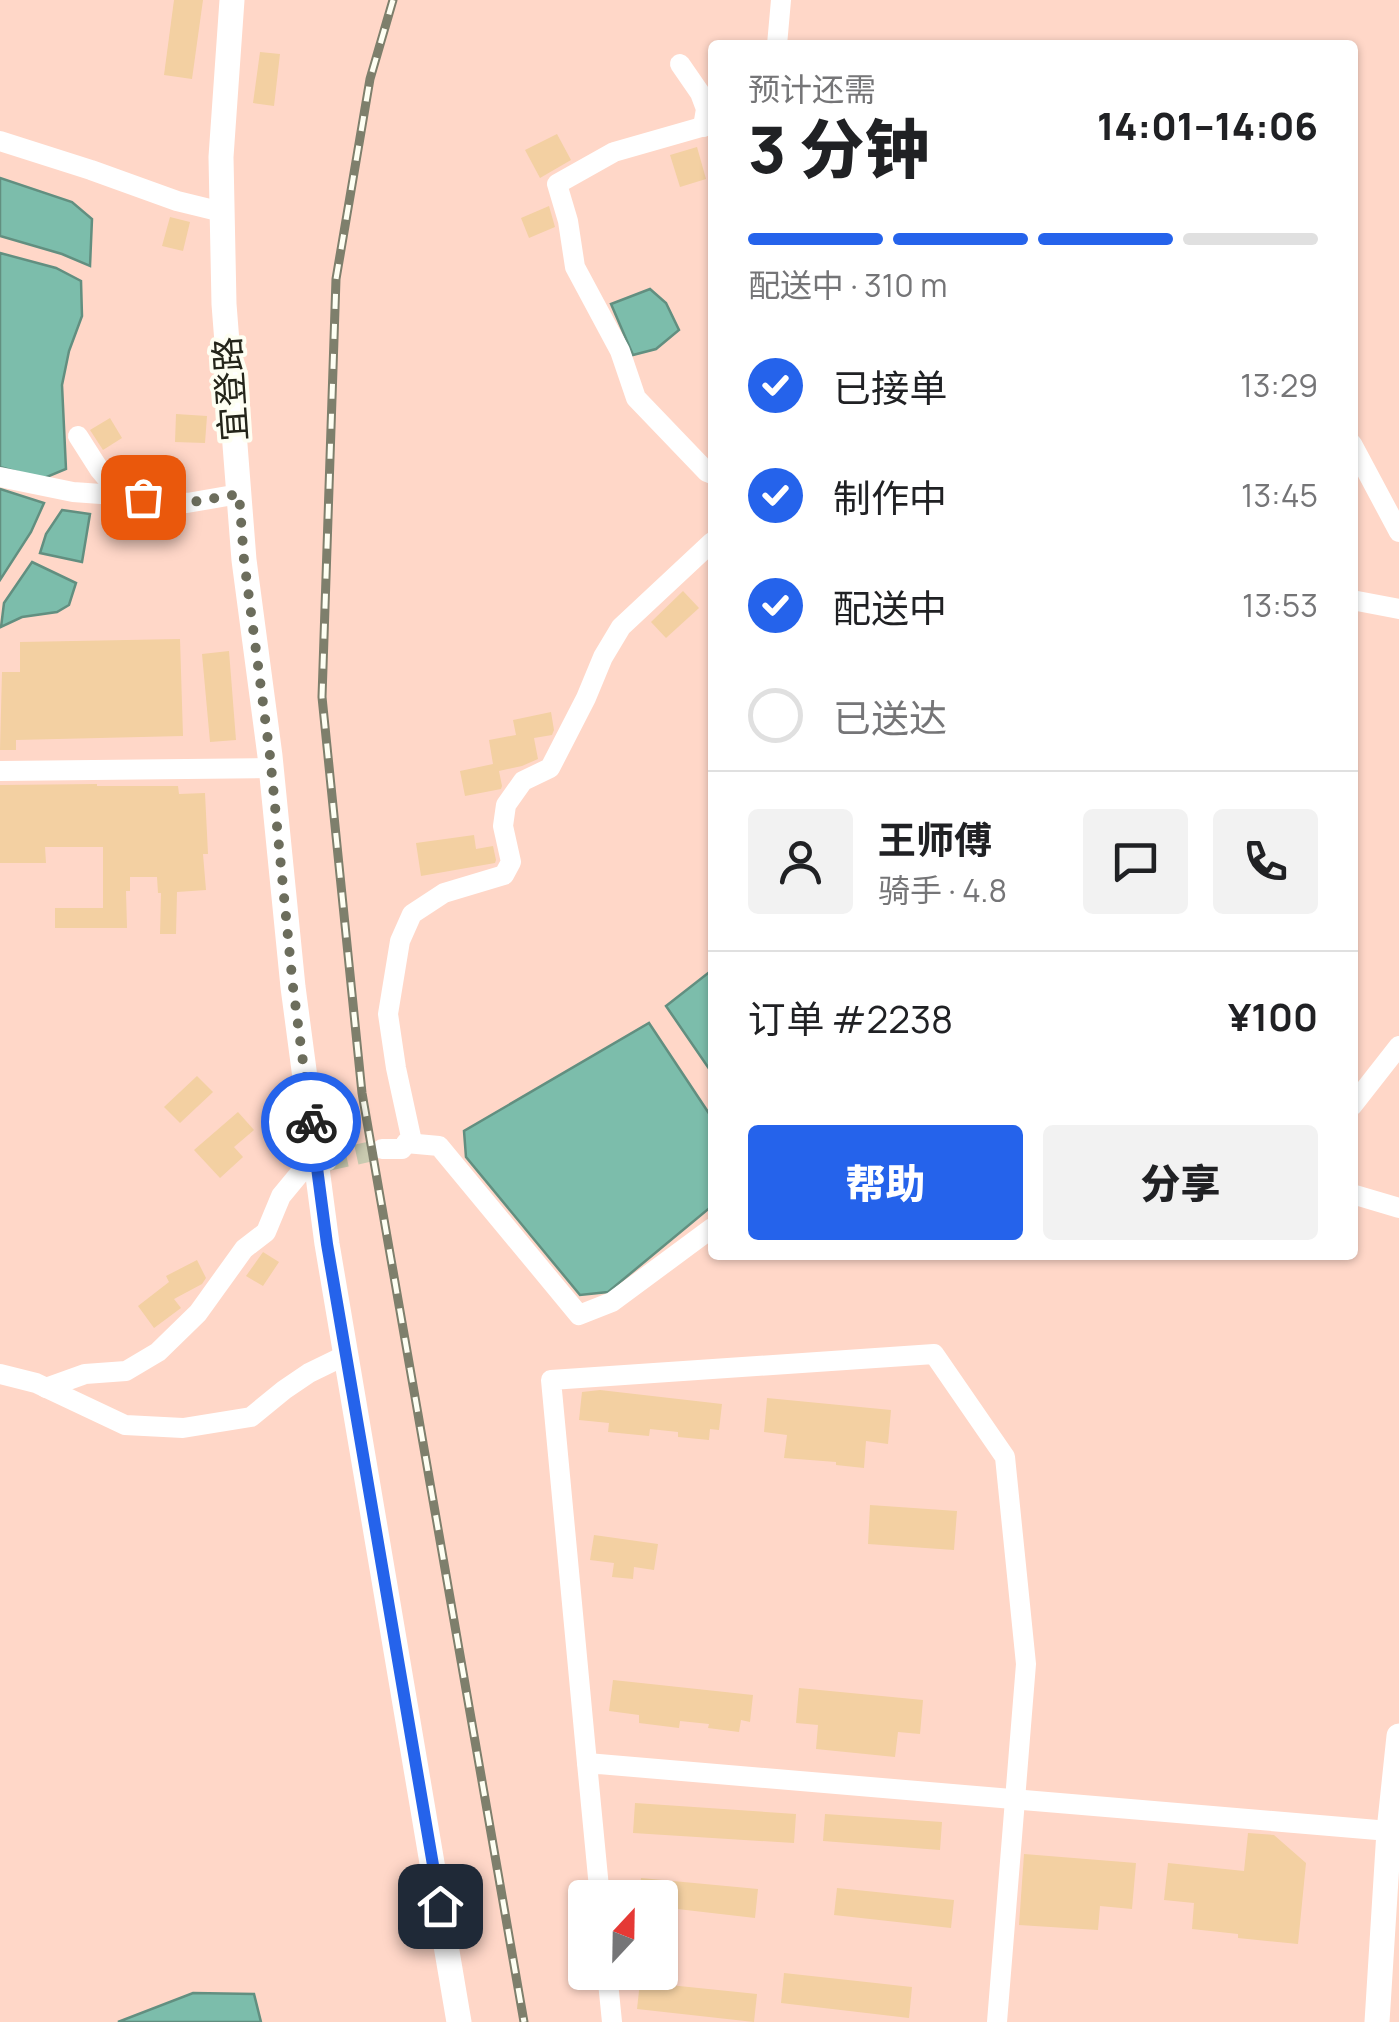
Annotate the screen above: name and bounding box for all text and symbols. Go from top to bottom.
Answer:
text: 预计还需 [748,67,876,111]
text: 14:01–14:06 [1097,99,1318,151]
text: 3 分钟 [748,104,929,193]
text: 配送中 · 310 m [748,263,947,307]
street label: 宜登路 [202,335,258,443]
icon: check [748,358,803,413]
text: 已接单 [833,361,947,413]
text: 13:29 [1240,363,1318,407]
pin [101,455,186,540]
icon: check [748,468,803,523]
icon: bag [116,470,171,525]
text: 制作中 [833,471,947,523]
text: 13:45 [1241,473,1318,517]
icon: check [748,578,803,633]
text: 配送中 [833,581,947,633]
text: 13:53 [1242,583,1318,627]
text: 已送达 [833,691,947,743]
button: person [748,809,853,914]
button: chat [1083,809,1188,914]
button: phone [1213,809,1318,914]
text: 王师傅 [878,813,992,865]
text: 骑手 · 4.8 [878,868,1007,912]
text: ¥100 [1228,990,1318,1042]
text: 订单 #2238 [748,992,953,1044]
courier [261,1072,361,1172]
icon: bike [284,1095,339,1150]
button: 帮助 [748,1125,1023,1240]
button: 分享 [1043,1125,1318,1240]
pin [398,1864,483,1949]
icon: home [413,1879,468,1934]
north arrow [568,1880,678,1990]
map controls [568,1880,678,1990]

